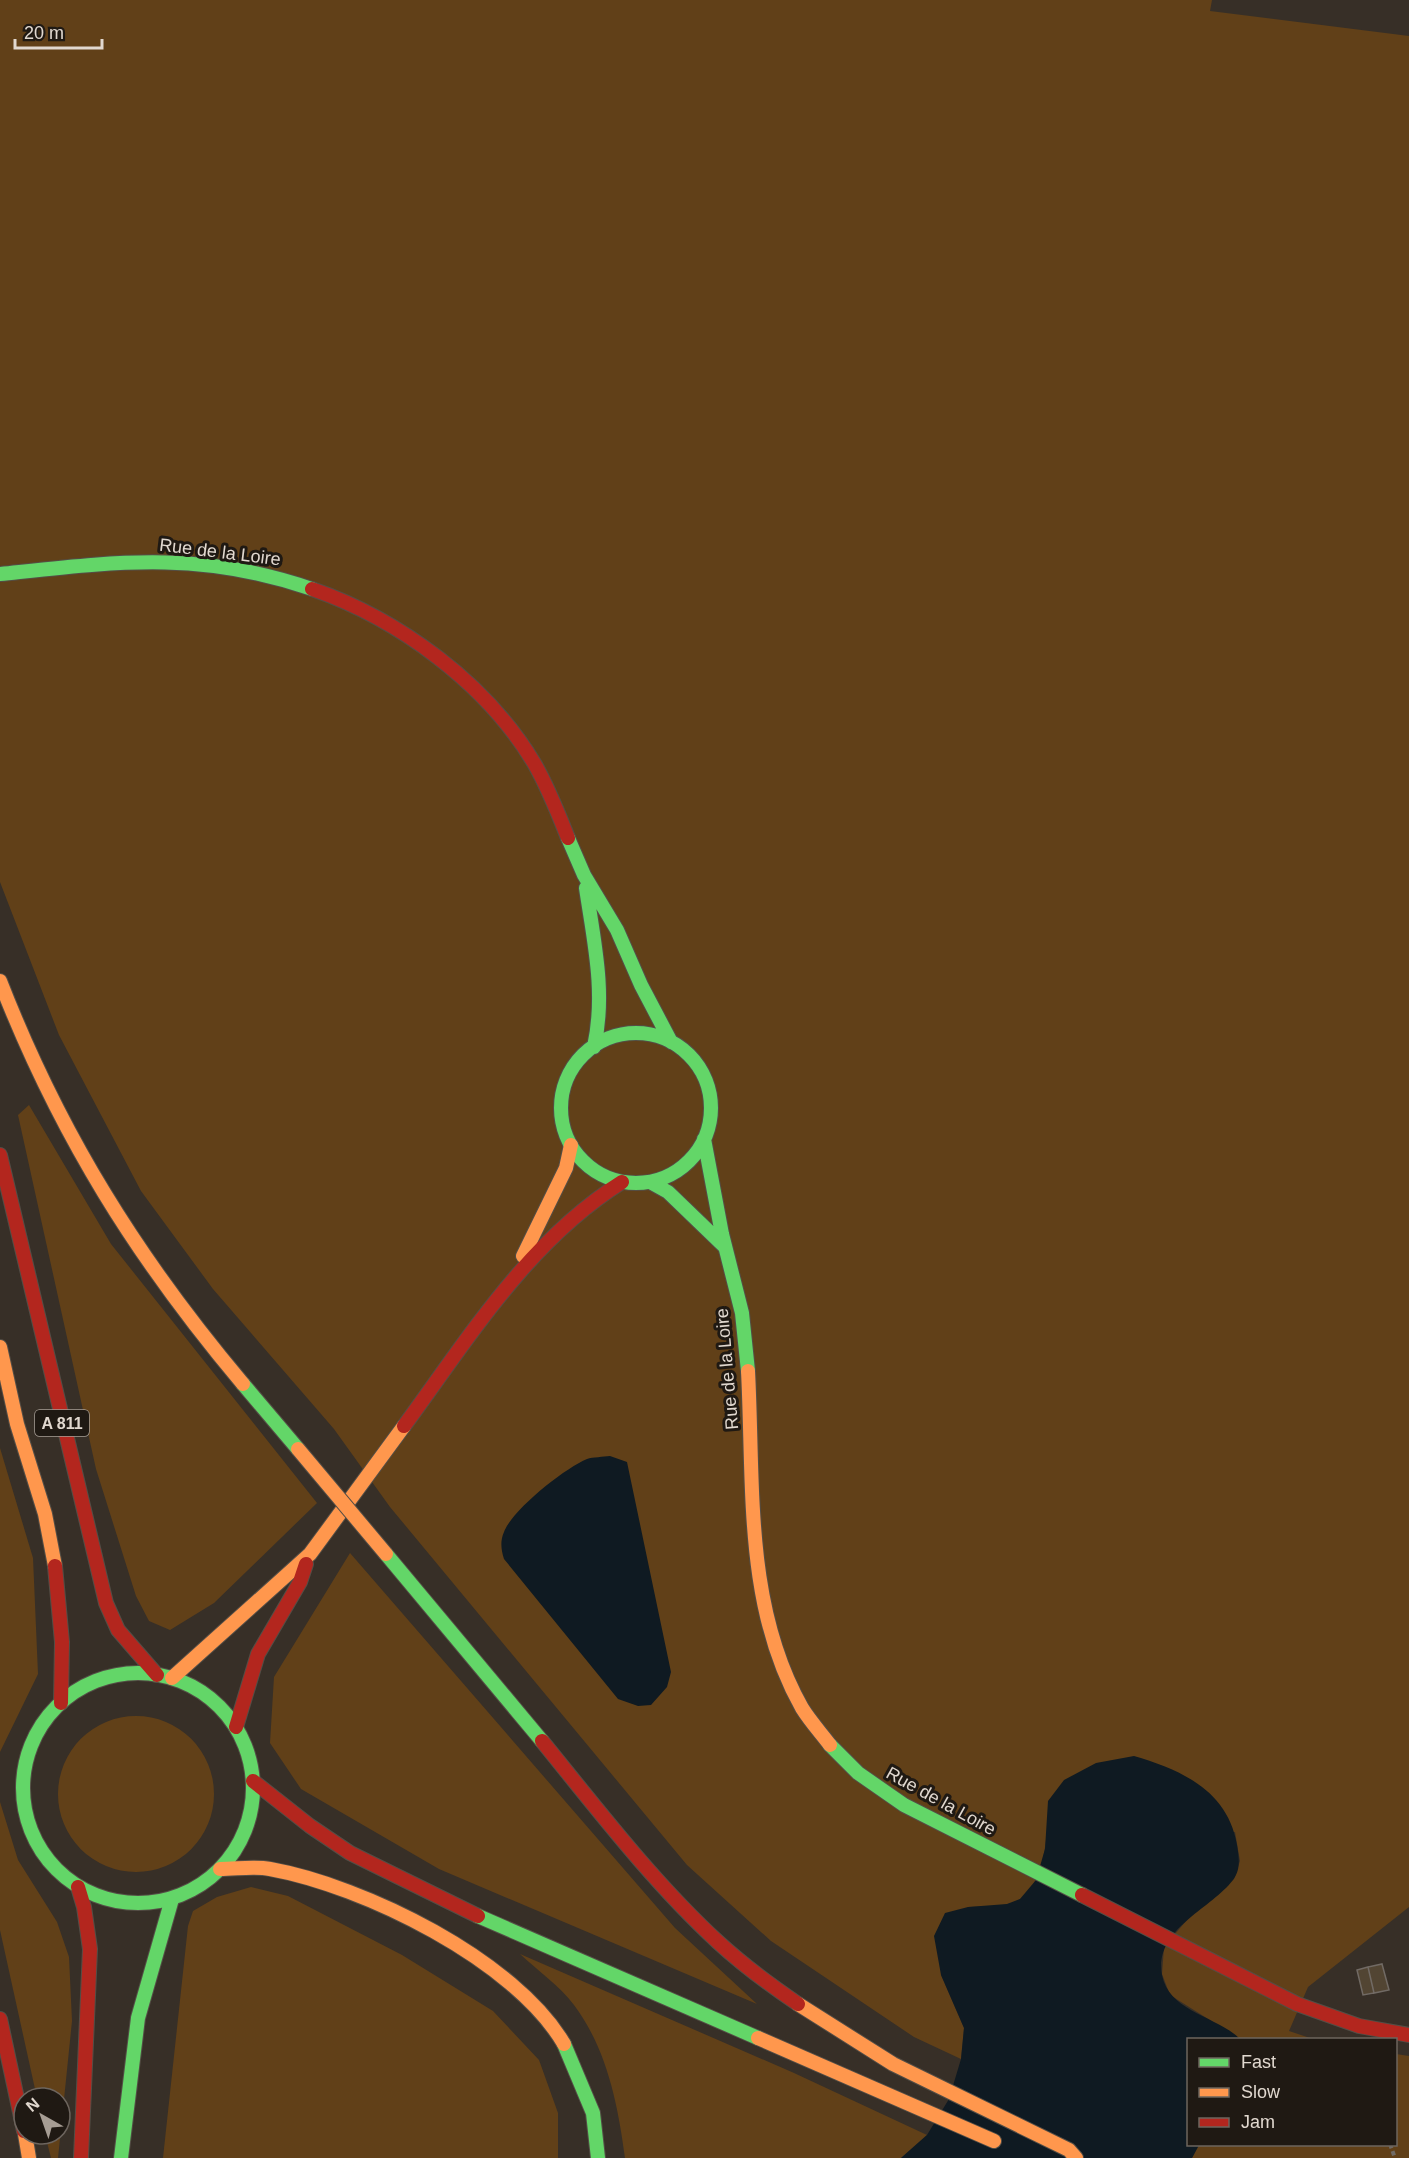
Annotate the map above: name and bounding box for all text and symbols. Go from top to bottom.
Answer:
scale bar [15,12,102,50]
text: 20 m [24,23,64,43]
street label: Rue de la Loire [158,535,282,569]
street label: Rue de la Loire [712,1307,742,1431]
road number: A 811 [35,1410,89,1436]
street label: Rue de la Loire [883,1763,999,1839]
legend [1187,2038,1397,2146]
text: Fast [1241,2052,1276,2072]
text: Slow [1241,2082,1281,2102]
north arrow [12,2086,72,2146]
text: N [23,2095,43,2115]
text: Jam [1241,2112,1275,2132]

